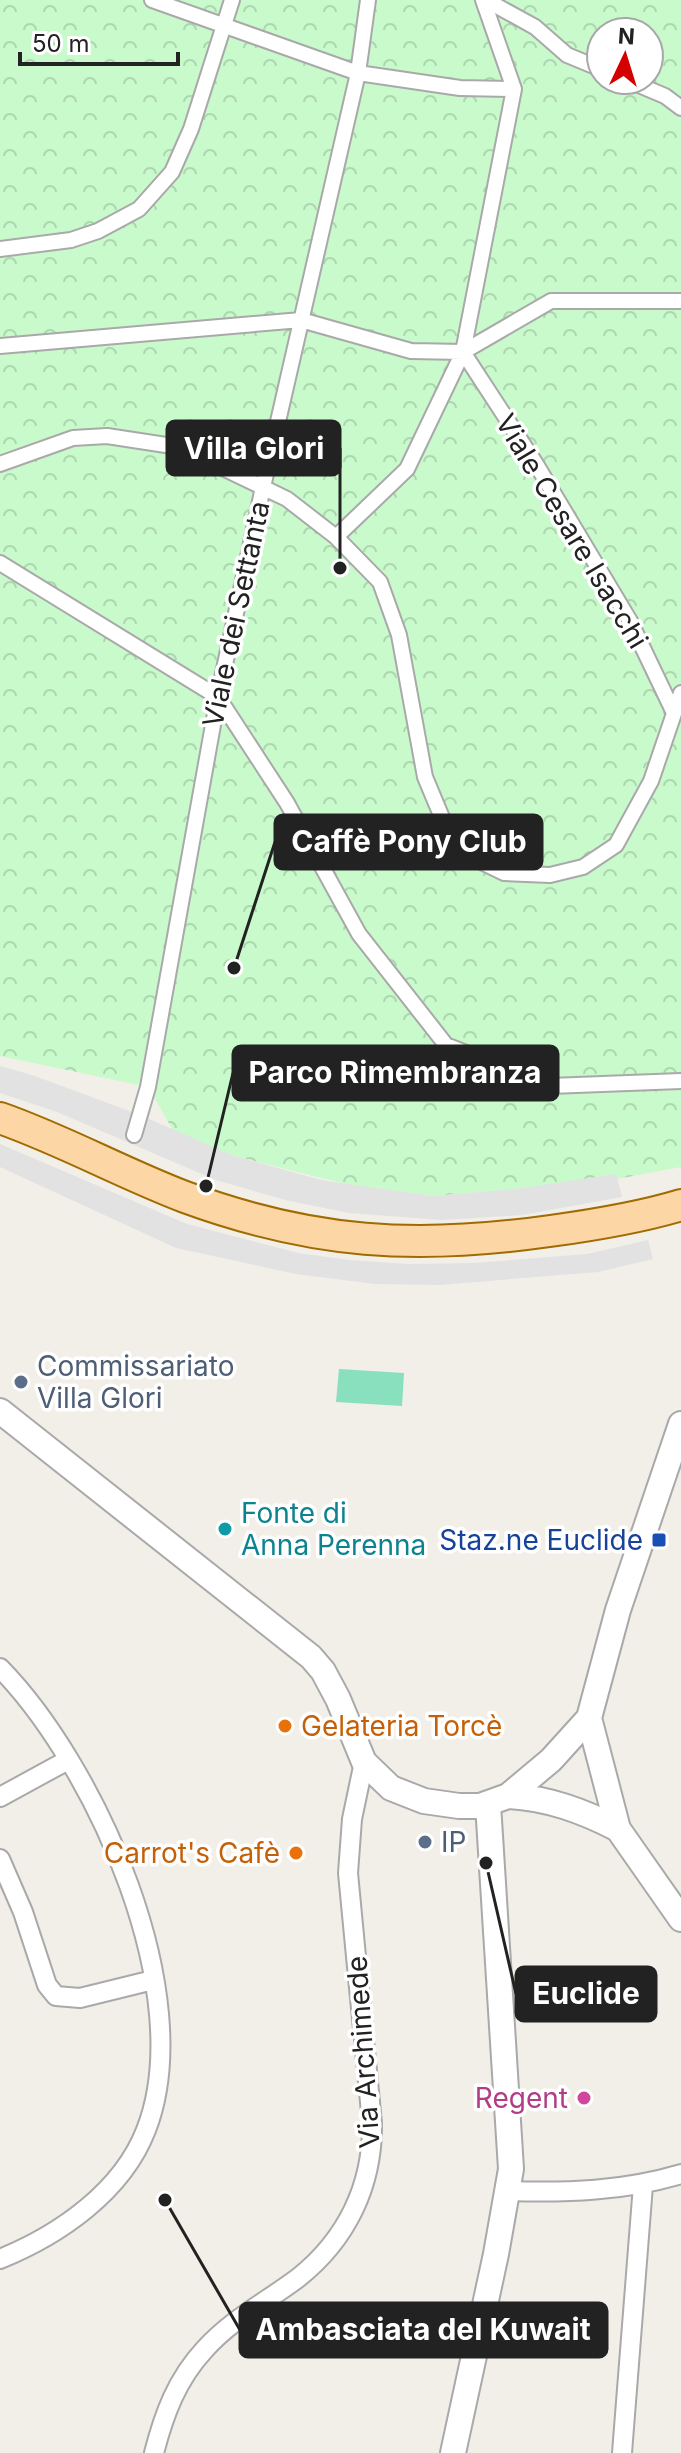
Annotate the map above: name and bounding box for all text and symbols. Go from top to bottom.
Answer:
scale bar [20,16,178,66]
north arrow [585,16,665,96]
text: N [617,22,636,50]
text: 50 m [32,29,90,58]
street label: Viale Cesare Isacchi [488,408,656,654]
callout: Villa Glori [167,421,340,475]
text: Villa Glori [184,430,324,466]
street label: Viale dei Settanta [195,498,277,730]
callout: Caffè Pony Club [275,815,542,869]
text: Caffè Pony Club [291,823,527,859]
callout: Parco Rimembranza [233,1046,558,1100]
text: Parco Rimembranza [249,1054,541,1090]
place label: Commissariato Villa Glori [37,1349,235,1415]
marker: Commissariato Villa Glori [12,1373,30,1391]
place label: Fonte di Anna Perenna [241,1496,426,1562]
marker: Fonte di Anna Perenna [216,1520,234,1538]
place label: Staz.ne Euclide [439,1523,643,1557]
marker: Staz.ne Euclide [650,1531,668,1549]
place label: Gelateria Torcè [301,1709,502,1743]
marker: Gelateria Torcè [276,1717,294,1735]
place label: IP [441,1825,466,1859]
marker: IP [416,1833,434,1851]
place label: Carrot's Cafè [104,1836,280,1870]
marker: Carrot's Cafè [287,1844,305,1862]
street label: Via Archimede [339,1955,387,2149]
callout: Euclide [516,1967,656,2021]
text: Euclide [532,1975,640,2011]
place label: Regent [475,2081,568,2115]
marker: Regent [575,2089,593,2107]
callout: Ambasciata del Kuwait [240,2303,607,2357]
text: Ambasciata del Kuwait [255,2311,591,2347]

